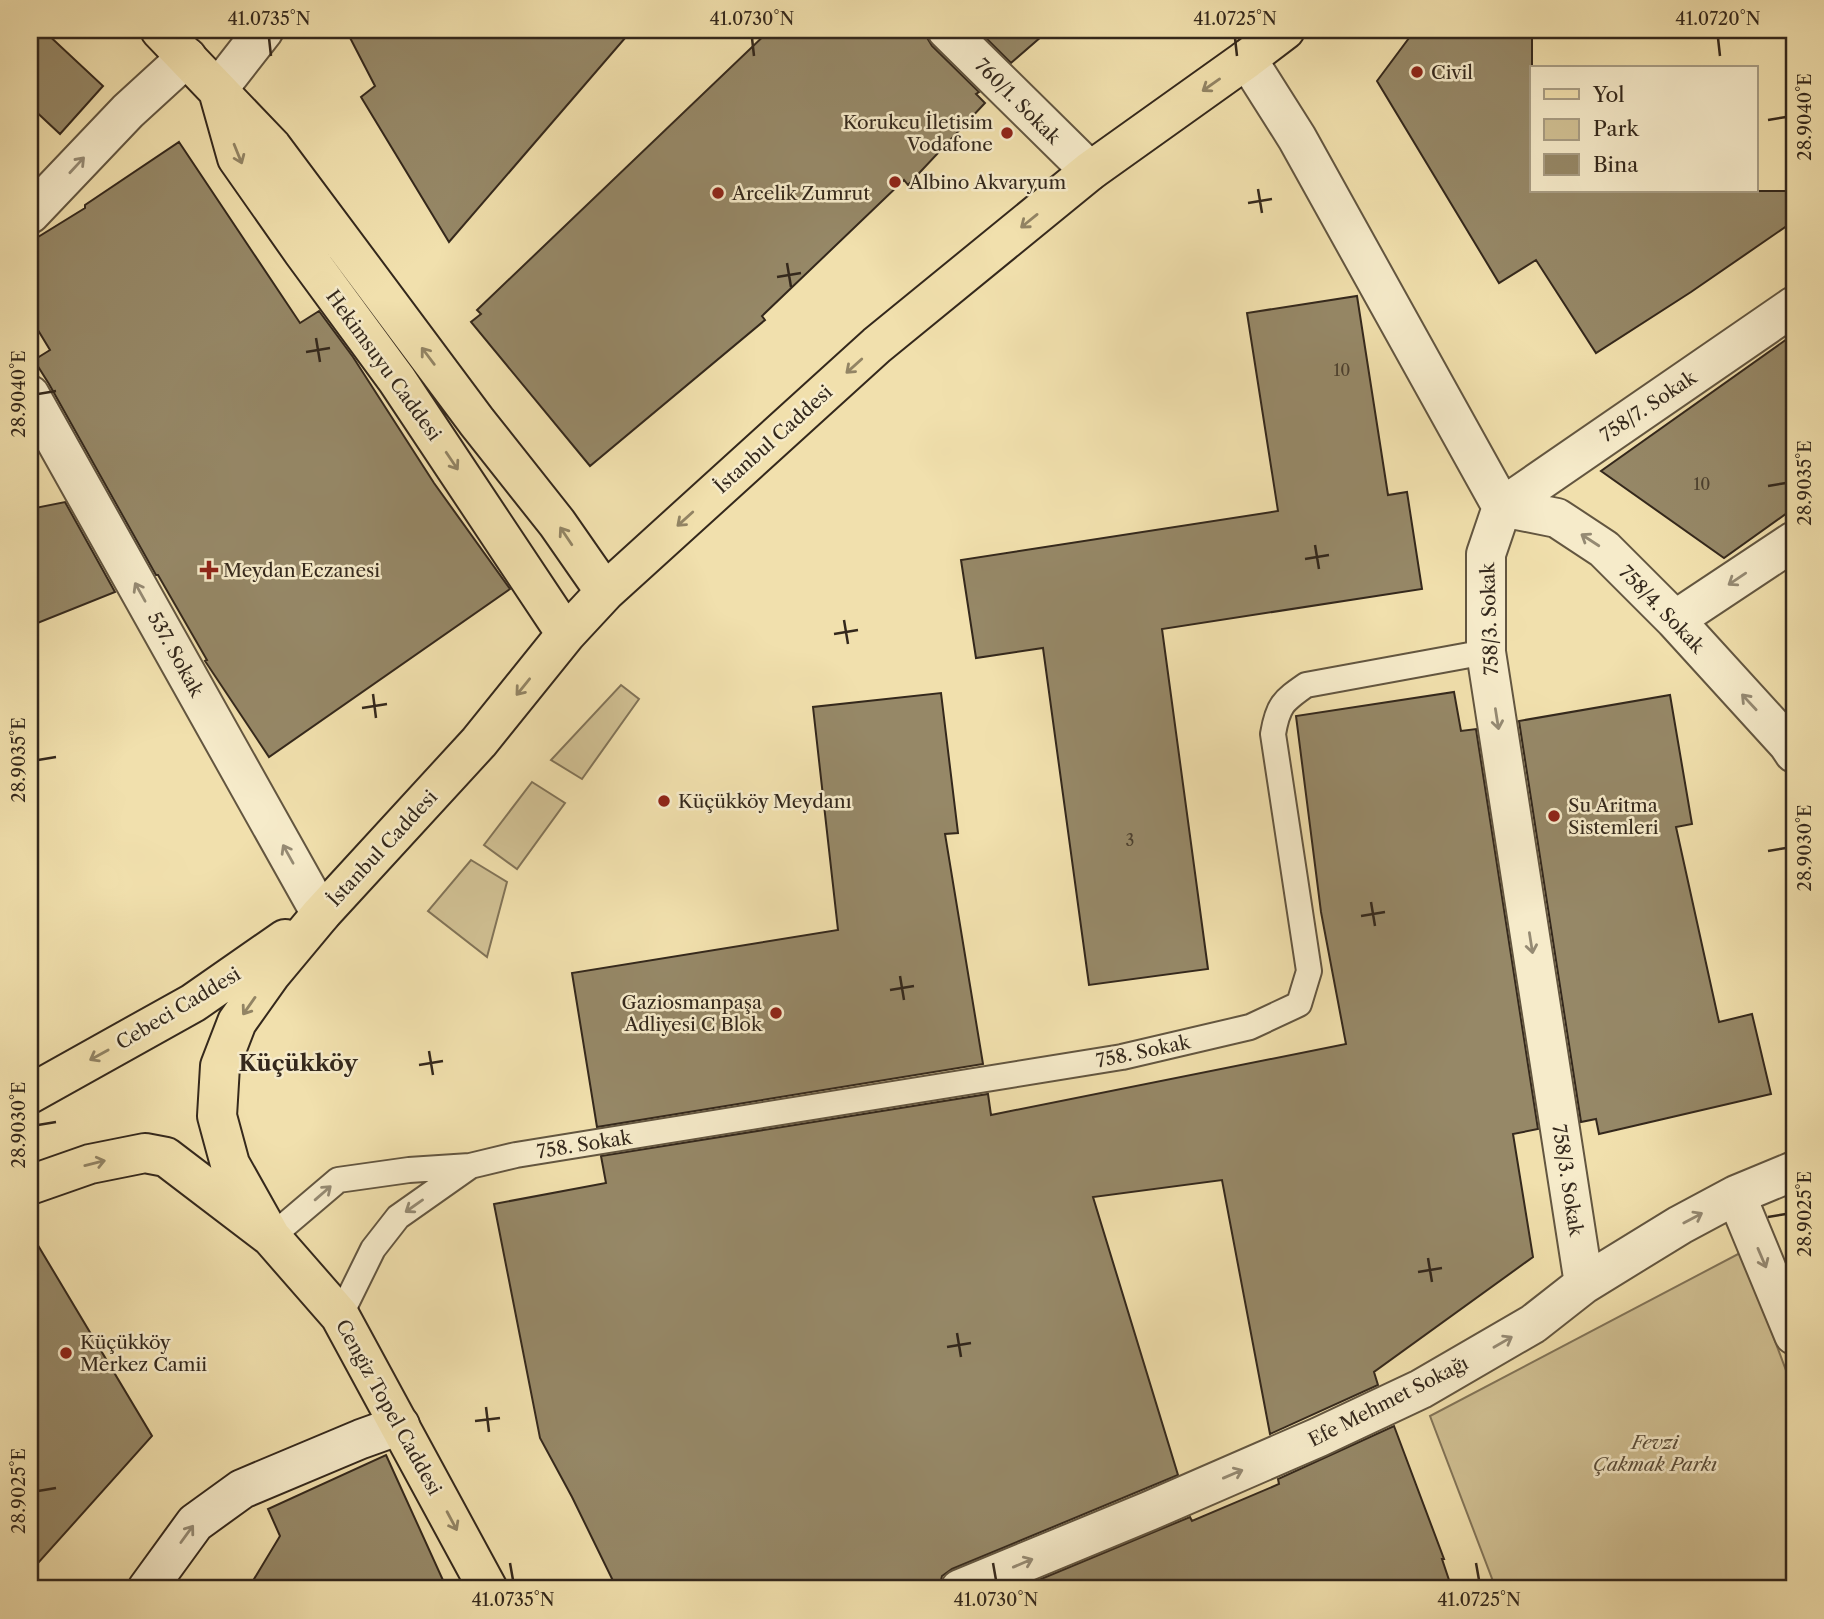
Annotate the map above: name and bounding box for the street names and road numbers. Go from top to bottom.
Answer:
street label: 760/1. Sokak [970,54,1066,150]
street label: Hekimsuyu Caddesi [321,285,446,445]
street label: 758/7. Sokak [1596,365,1701,447]
street label: İstanbul Caddesi [710,380,837,498]
street label: 758/3. Sokak [1476,561,1503,676]
street label: 758/4. Sokak [1614,561,1710,659]
street label: 537. Sokak [143,608,209,702]
street label: İstanbul Caddesi [323,785,442,911]
street label: Cebeci Caddesi [112,962,245,1055]
street label: 758. Sokak [1094,1030,1193,1073]
street label: 758/3. Sokak [1547,1123,1588,1239]
street label: 758. Sokak [535,1126,634,1163]
street label: Cengiz Topel Caddesi [331,1316,446,1499]
street label: Efe Mehmet Sokağı [1305,1351,1472,1452]

